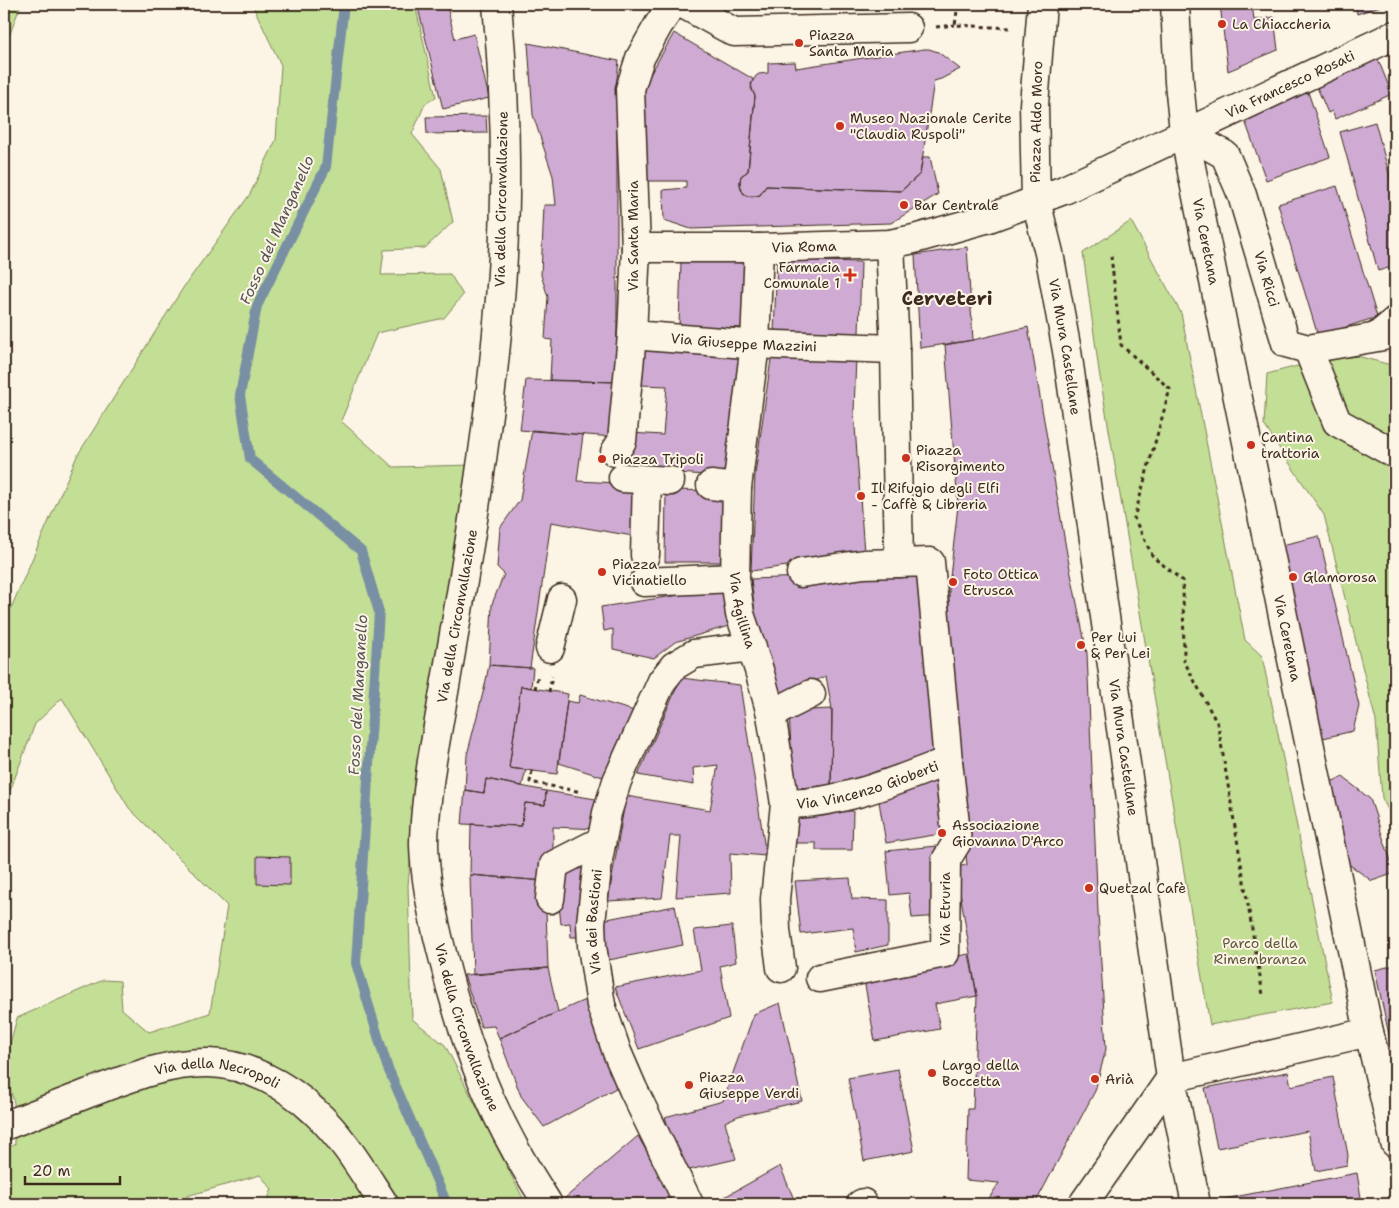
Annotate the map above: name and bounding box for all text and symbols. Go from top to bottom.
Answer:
place label: La Chiaccheria [1232,15,1331,33]
marker: La Chiaccheria [1216,18,1228,30]
place label: Piazza Santa Maria [809,26,894,60]
marker: Piazza Santa Maria [793,37,805,49]
street label: Via Francesco Rosati [1222,46,1358,122]
street label: Piazza Aldo Moro [1026,61,1046,183]
place label: Museo Nazionale Cerite "Claudia Ruspoli" [850,109,1012,143]
street label: Via della Circonvallazione [490,111,512,287]
marker: Museo Nazionale Cerite "Claudia Ruspoli" [834,120,846,132]
water label: Fosso del Manganello [235,152,319,308]
street label: Via Santa Maria [624,180,642,292]
place label: Bar Centrale [914,196,999,214]
street label: Via Ceretana [1189,197,1224,287]
marker: Bar Centrale [898,199,910,211]
street label: Via Roma [771,237,837,257]
street label: Via Ricci [1250,249,1284,309]
place label: Farmacia Comunale 1 [763,258,840,292]
marker: Farmacia Comunale 1 [844,269,856,281]
street label: Via Mura Castellane [1045,277,1085,416]
district label: Cerveteri [902,286,992,311]
street label: Via Giuseppe Mazzini [670,329,817,355]
place label: Cantina trattoria [1261,428,1320,462]
marker: Cantina trattoria [1245,439,1257,451]
place label: Piazza Risorgimento [916,441,1005,475]
place label: Piazza Tripoli [612,450,704,468]
marker: Piazza Risorgimento [900,452,912,464]
marker: Piazza Tripoli [596,453,608,465]
place label: Il Rifugio degli Elfi - Caffè & Libreria [871,479,999,513]
marker: Il Rifugio degli Elfi - Caffè & Libreria [855,490,867,502]
street label: Via della Circonvallazione [433,528,481,704]
place label: Piazza Vicinatiello [612,555,687,589]
place label: Foto Ottica Etrusca [963,565,1039,599]
marker: Piazza Vicinatiello [596,566,608,578]
place label: Glamorosa [1303,568,1377,586]
street label: Via Agillina [726,571,760,651]
marker: Glamorosa [1287,571,1299,583]
marker: Foto Ottica Etrusca [947,576,959,588]
street label: Via Ceretana [1270,593,1305,683]
water label: Fosso del Manganello [344,614,372,776]
place label: Per Lui & Per Lei [1091,628,1150,662]
marker: Per Lui & Per Lei [1075,639,1087,651]
street label: Via Mura Castellane [1105,678,1142,817]
street label: Via Vincenzo Gioberti [796,756,941,813]
place label: Associazione Giovanna D'Arco [952,816,1064,850]
marker: Associazione Giovanna D'Arco [936,827,948,839]
street label: Via dei Bastioni [582,868,606,976]
street label: Via Etruria [936,872,954,946]
place label: Quetzal Cafè [1099,879,1186,897]
marker: Quetzal Cafè [1083,882,1095,894]
park label: Parco della Rimembranza [1214,934,1307,968]
street label: Via della Circonvallazione [431,941,503,1114]
street label: Via della Necropoli [152,1054,283,1092]
place label: Largo della Boccetta [942,1056,1020,1090]
marker: Largo della Boccetta [926,1067,938,1079]
place label: Piazza Giuseppe Verdi [699,1068,799,1102]
place label: Arià [1105,1070,1134,1088]
marker: Arià [1089,1073,1101,1085]
marker: Piazza Giuseppe Verdi [683,1079,695,1091]
scale bar [25,1153,120,1185]
text: 20 m [32,1161,71,1181]

